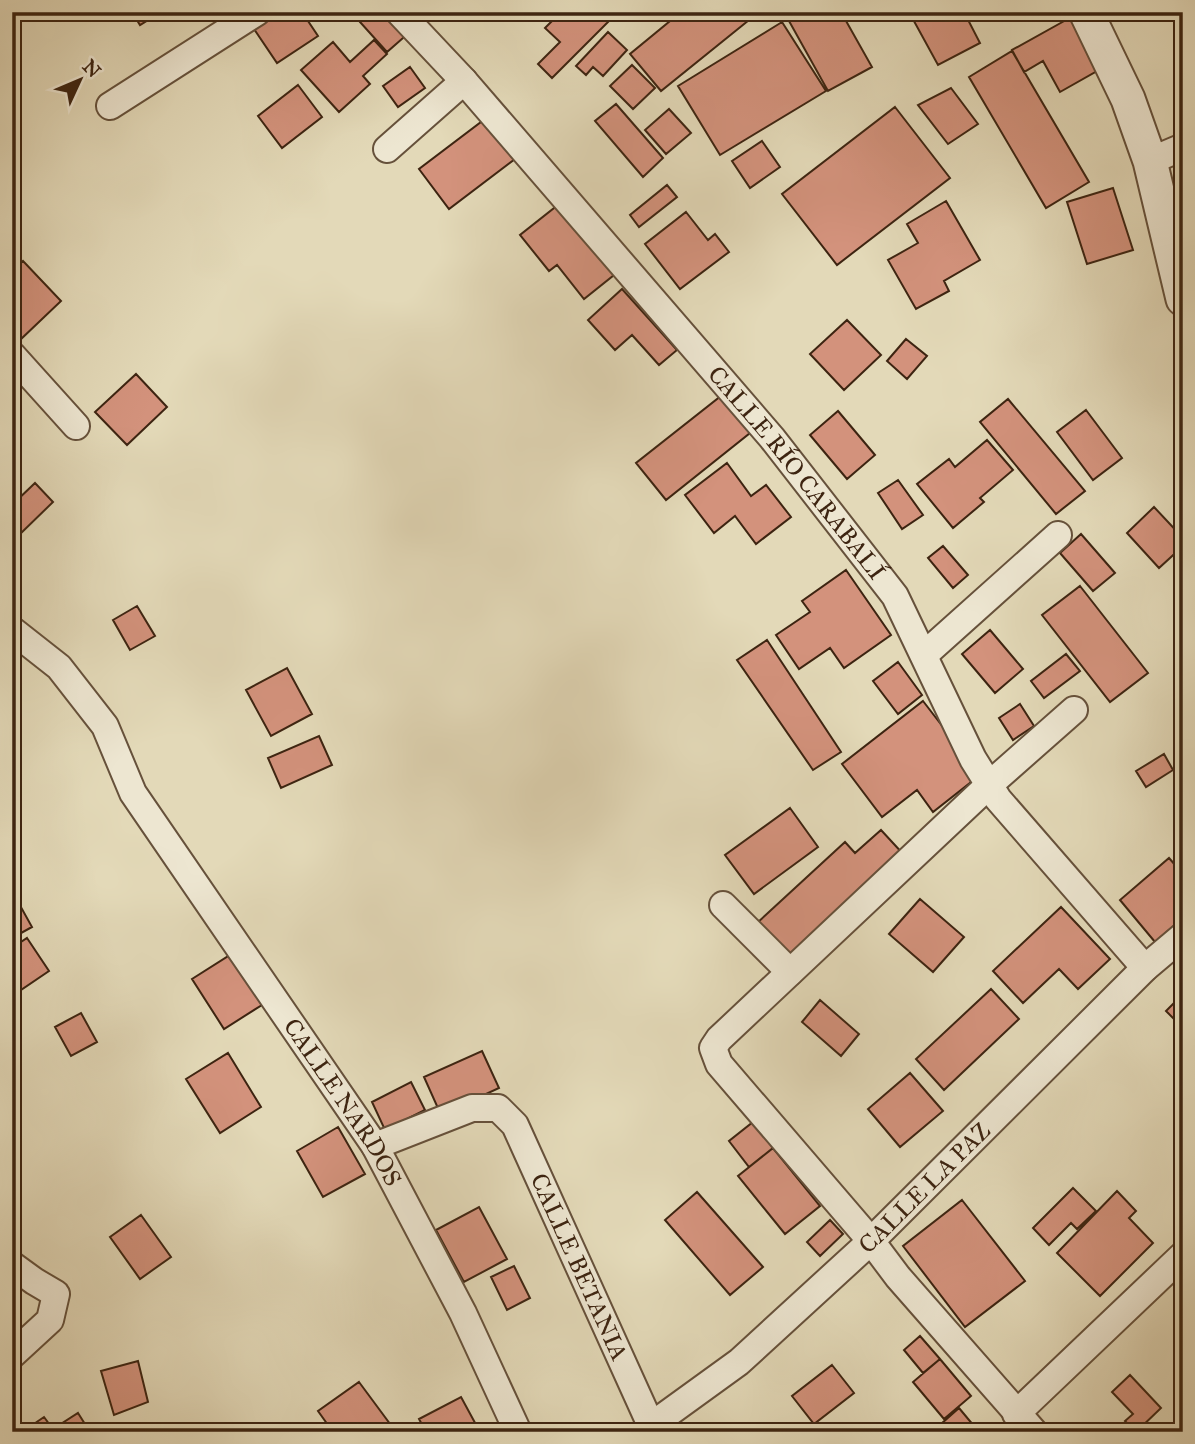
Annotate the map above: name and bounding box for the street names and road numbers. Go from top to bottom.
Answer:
street label: CALLE RÍO CARABALÍ [702,360,892,587]
street label: CALLE NARDOS [277,1013,408,1191]
street label: CALLE LA PAZ [852,1116,997,1260]
street label: CALLE BETANIA [524,1169,635,1365]

